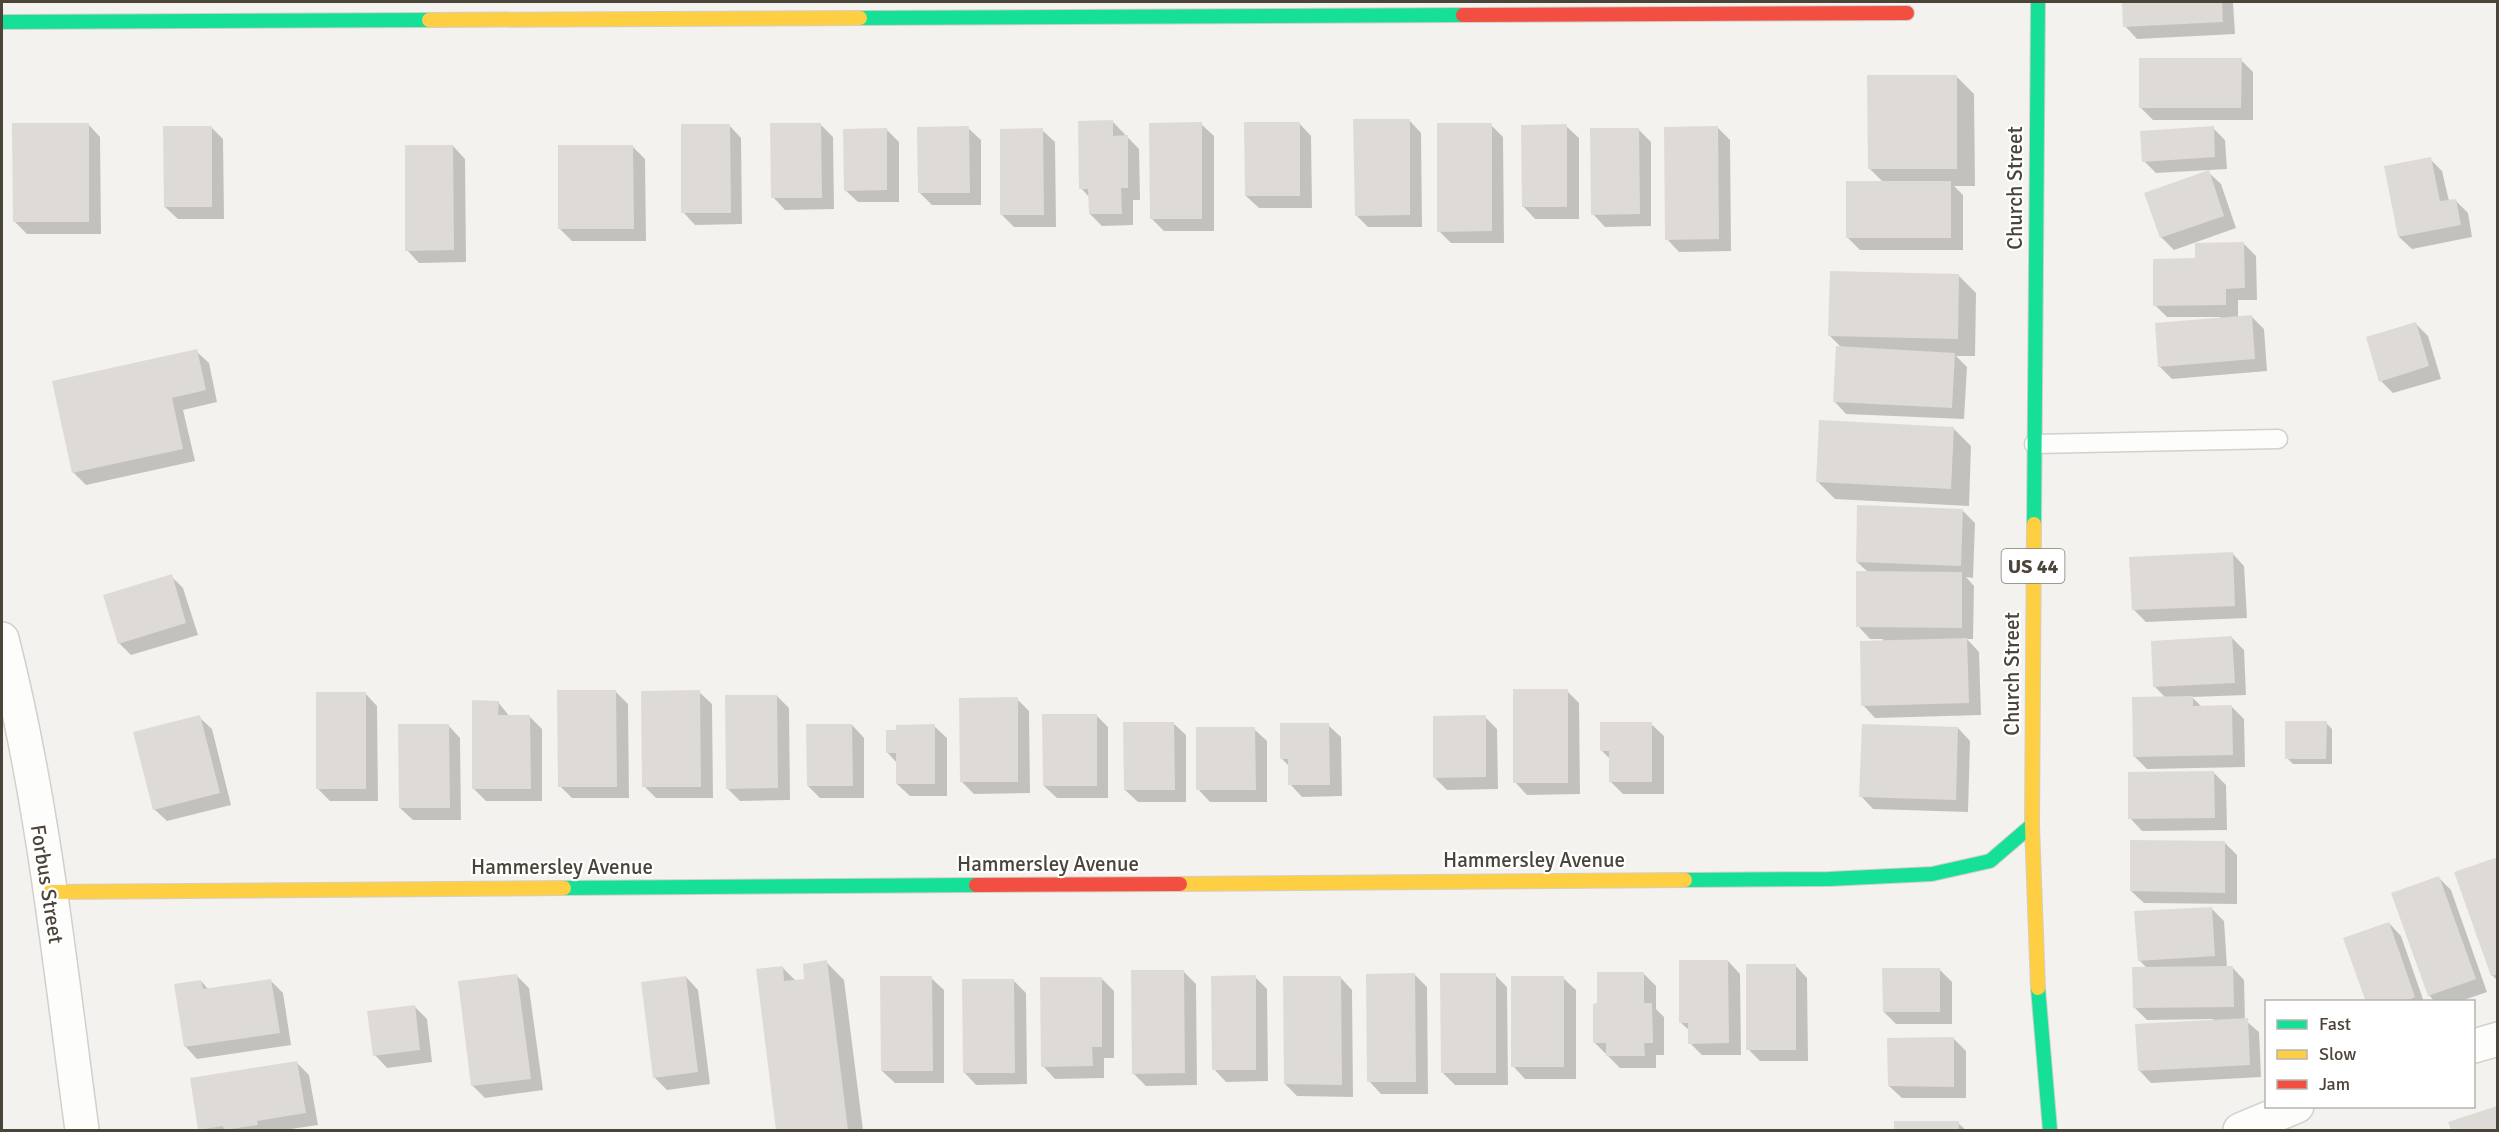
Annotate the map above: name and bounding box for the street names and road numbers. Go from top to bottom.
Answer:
street label: Church Street [2002,126,2028,250]
road number: US 44 [2002,549,2064,583]
street label: Church Street [1999,612,2025,736]
street label: Forbus Street [25,823,69,945]
street label: Hammersley Avenue [1443,847,1625,873]
street label: Hammersley Avenue [957,851,1139,877]
street label: Hammersley Avenue [471,854,653,880]

